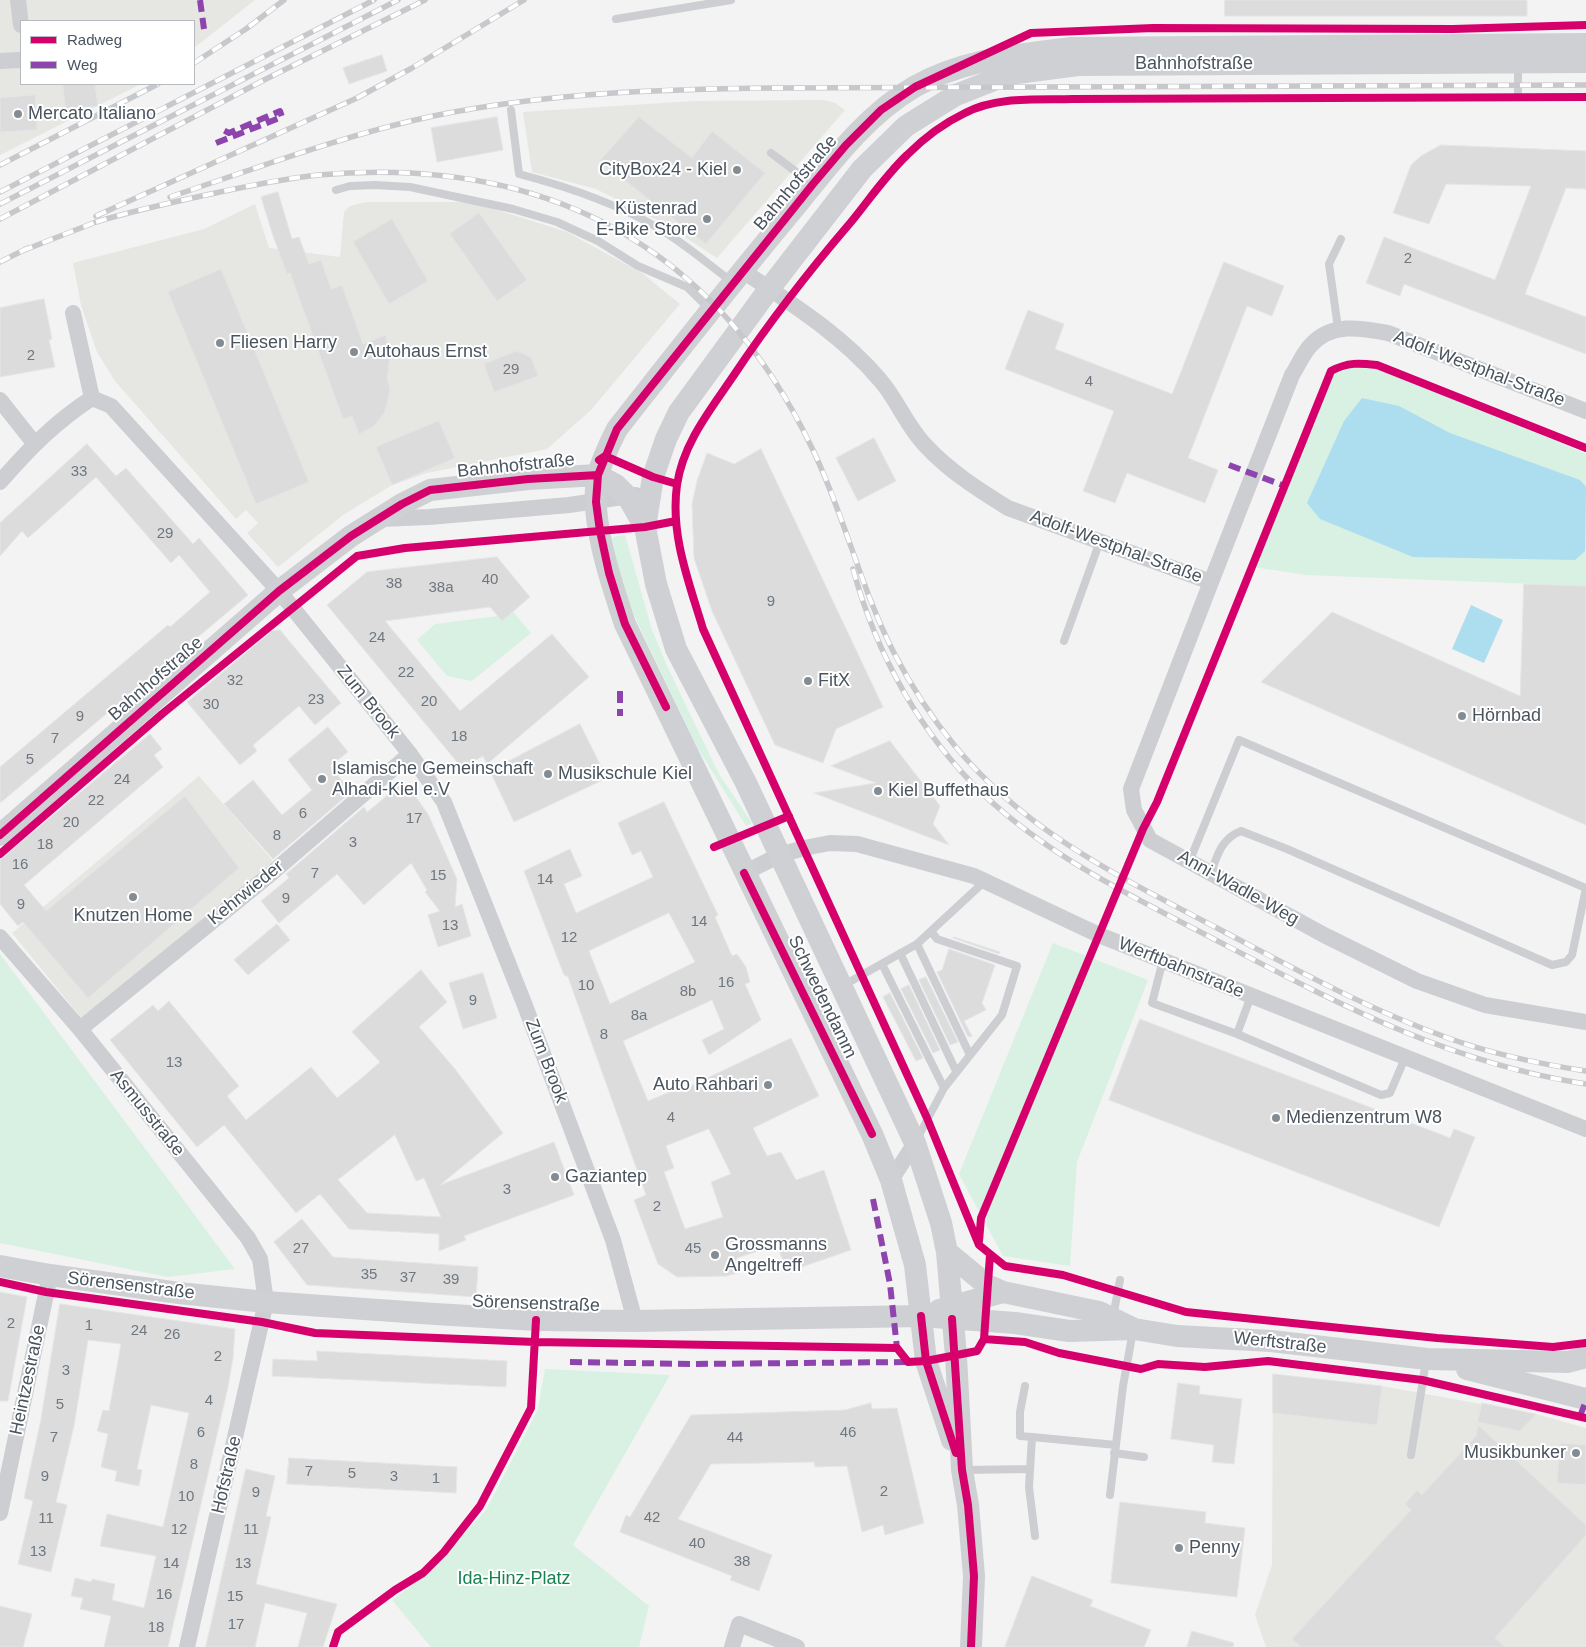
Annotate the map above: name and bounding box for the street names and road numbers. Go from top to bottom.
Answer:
street label: Bahnhofstraße [1135,53,1253,75]
street label: Bahnhofstraße [750,131,842,235]
street label: Adolf-Westphal-Straße [1390,326,1568,412]
street label: Bahnhofstraße [456,449,576,483]
street label: Adolf-Westphal-Straße [1027,506,1205,588]
street label: Bahnhofstraße [104,632,208,726]
street label: Zum Brook [332,661,404,743]
street label: Anni-Wadle-Weg [1174,846,1302,930]
street label: Kehrwieder [204,856,288,930]
street label: Schwedendamm [783,932,861,1062]
street label: Werftbahnstraße [1115,933,1247,1003]
street label: Zum Brook [520,1016,572,1106]
street label: Asmusstraße [105,1065,189,1161]
street label: Sörensenstraße [66,1267,196,1305]
street label: Sörensenstraße [472,1291,600,1317]
street label: Heintzestraße [6,1323,50,1437]
street label: Werftstraße [1232,1327,1328,1359]
street label: Hofstraße [208,1434,246,1516]

